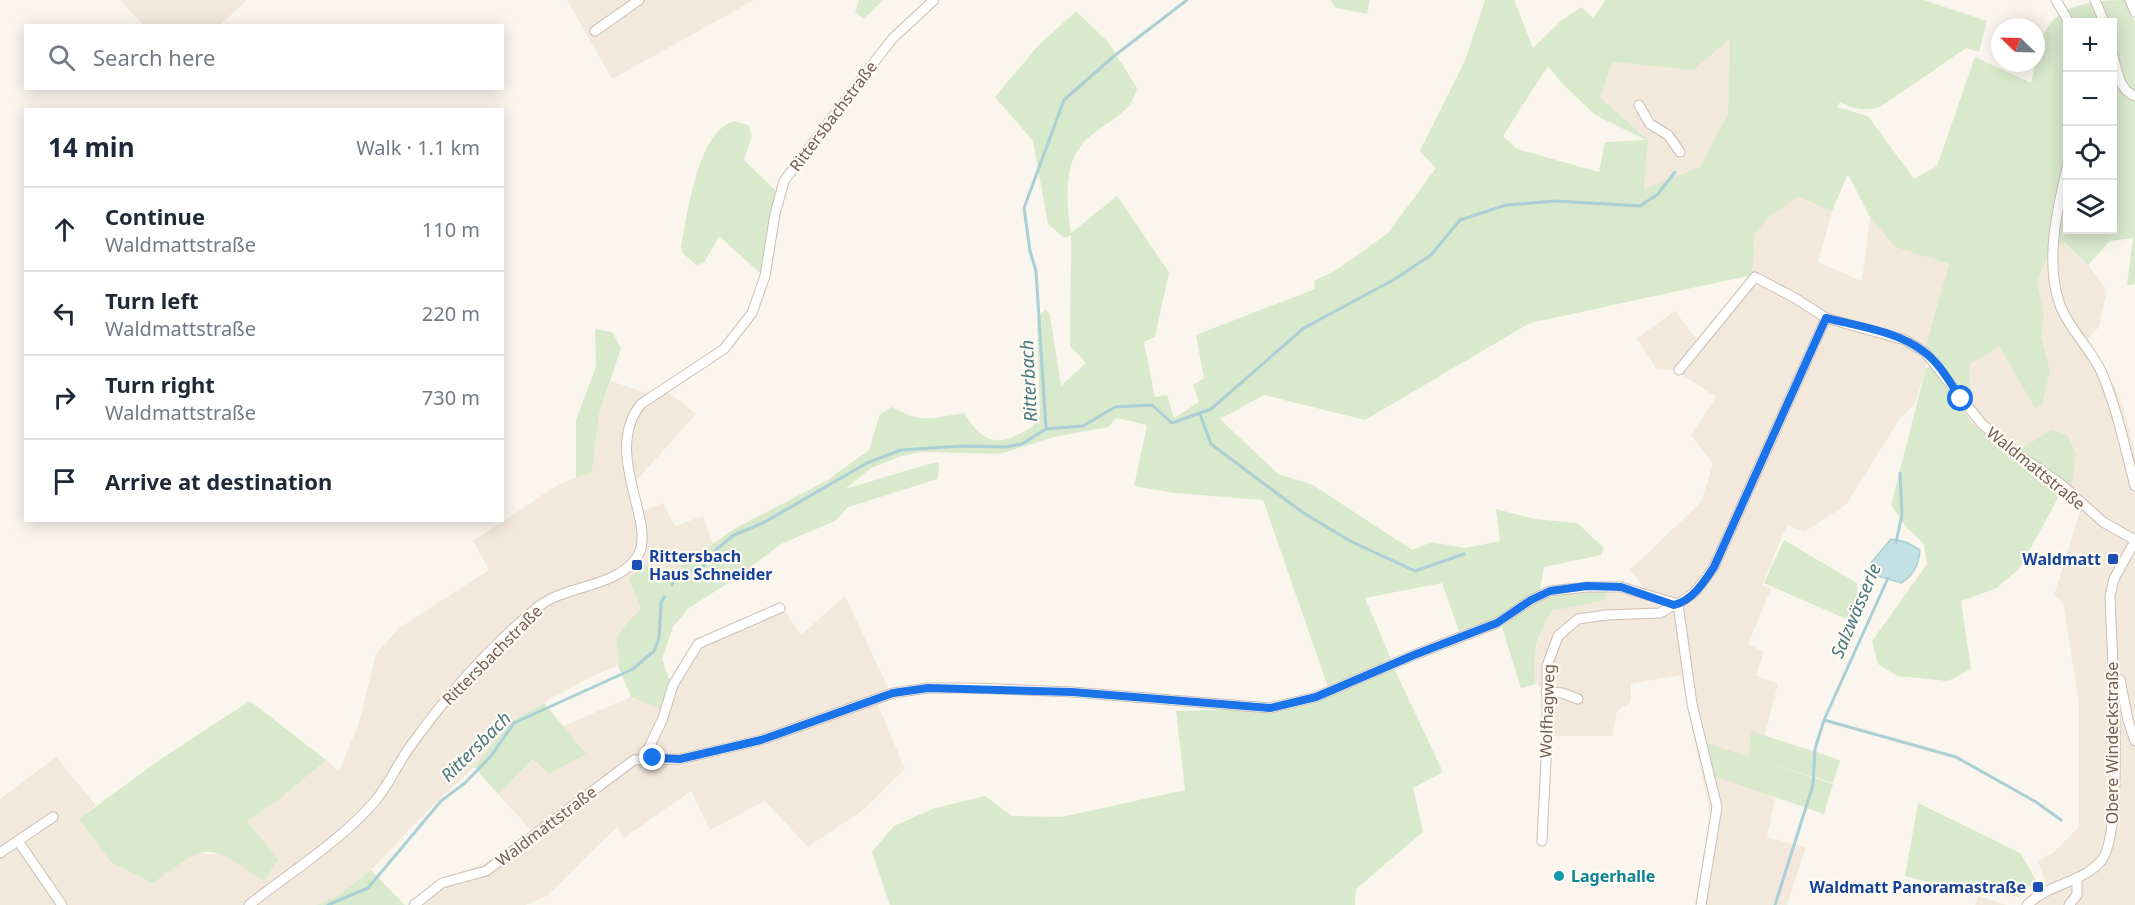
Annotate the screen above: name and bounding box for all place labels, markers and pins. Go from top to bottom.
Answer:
place label: Rittersbach Haus Schneider [649,545,772,585]
place label: Waldmatt [2022,548,2101,570]
marker: Waldmatt [2106,552,2120,566]
marker: Rittersbach Haus Schneider [630,558,644,572]
place label: Lagerhalle [1571,865,1655,887]
marker: Lagerhalle [1552,869,1566,883]
place label: Waldmatt Panoramastraße [1809,876,2026,898]
marker: Waldmatt Panoramastraße [2031,880,2045,894]

